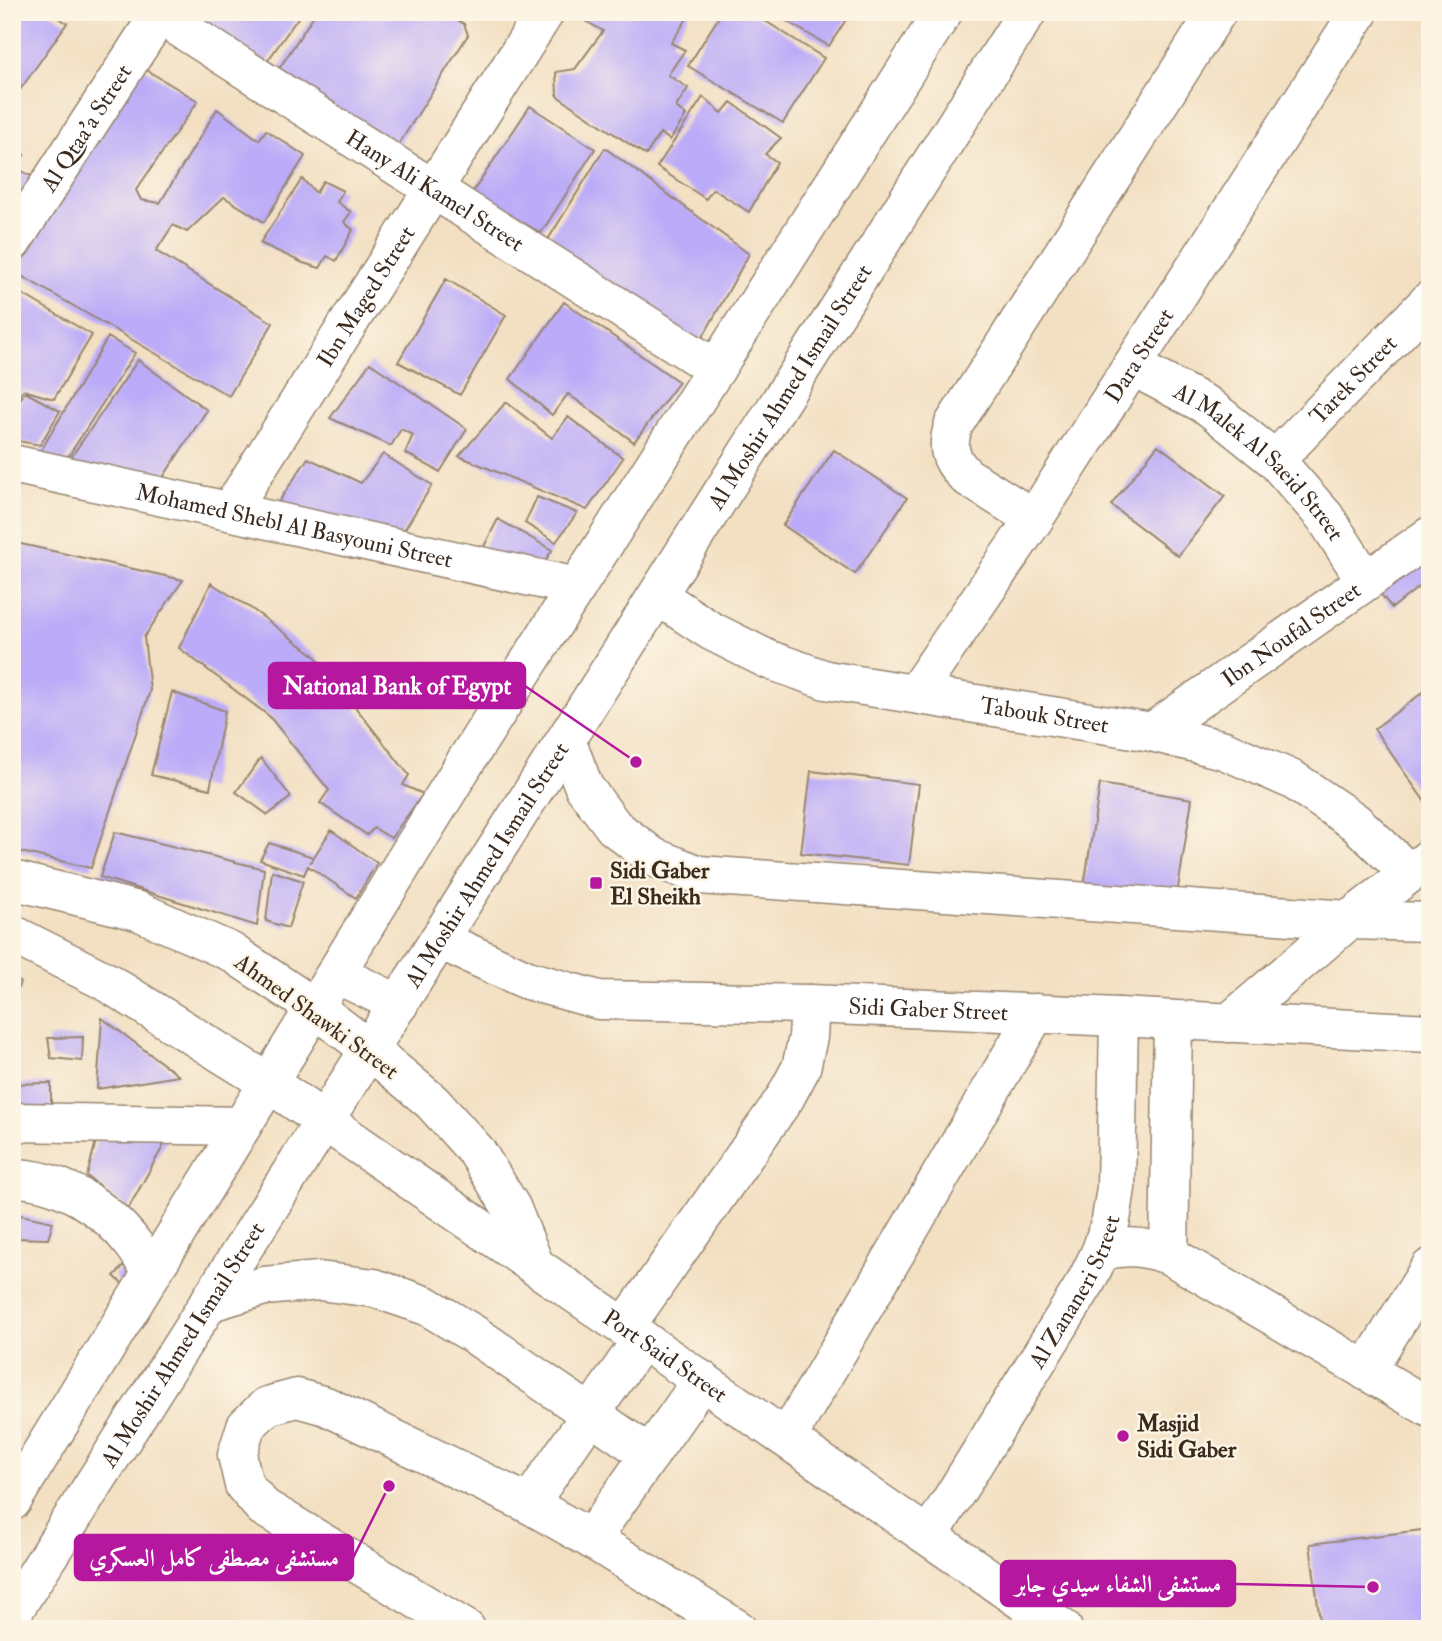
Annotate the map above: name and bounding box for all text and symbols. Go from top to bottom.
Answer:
street label: Al Qtaa'a Street [34,59,138,198]
street label: Hany Ali Kamel Street [340,123,529,258]
street label: Ibn Maged Street [311,220,421,373]
street label: Al Moshir Ahmed Ismail Street [701,259,878,516]
street label: Dara Street [1098,303,1180,408]
street label: Tarek Street [1303,329,1403,431]
street label: Al Malek Al Saeid Street [1168,376,1350,546]
street label: Mohamed Shebl Al Basyouni Street [133,477,455,575]
street label: Ibn Noufal Street [1216,575,1366,693]
callout: National Bank of Egypt [269,663,525,708]
text: National Bank of Egypt [282,671,511,702]
street label: Tabouk Street [978,691,1111,740]
street label: Al Moshir Ahmed Ismail Street [398,737,575,994]
place label: Sidi Gaber El Sheikh [610,856,710,911]
marker: Sidi Gaber El Sheikh [588,875,604,891]
street label: Ahmed Shawki Street [228,947,404,1086]
street label: Sidi Gaber Street [848,992,1009,1027]
street label: Al Zananeri Street [1022,1214,1126,1375]
street label: Al Moshir Ahmed Ismail Street [94,1217,271,1474]
street label: Port Said Street [597,1303,733,1409]
place label: Masjid Sidi Gaber [1136,1409,1237,1464]
marker: Masjid Sidi Gaber [1115,1428,1131,1444]
callout: مستشفى مصطفى كامل العسكري [75,1535,353,1580]
text: مستشفى مصطفى كامل العسكري [89,1543,339,1577]
callout: مستشفى الشفاء سيدي جابر [1001,1561,1235,1606]
text: مستشفى الشفاء سيدي جابر [1012,1569,1221,1603]

